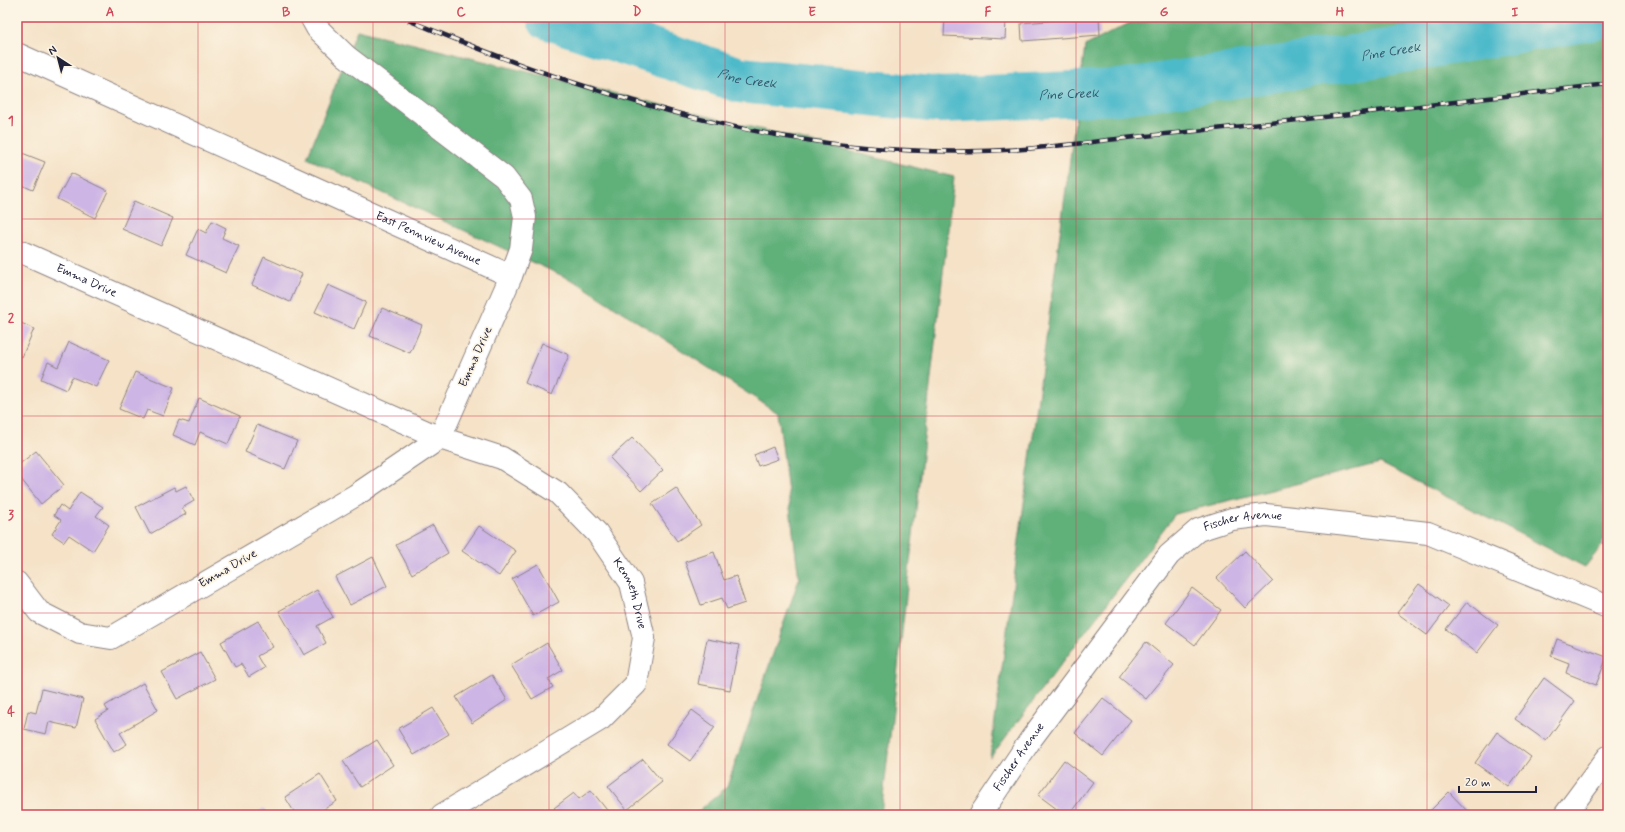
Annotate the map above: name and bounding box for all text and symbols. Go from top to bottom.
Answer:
text: A [106,4,114,21]
text: B [282,4,291,21]
text: C [456,4,466,21]
text: D [633,4,642,21]
text: E [808,4,816,21]
text: F [985,4,992,21]
text: G [1160,4,1169,21]
text: H [1336,4,1345,21]
text: I [1512,4,1519,21]
north arrow [38,38,78,78]
water label: Pine Creek [1360,38,1422,65]
text: N [46,43,60,59]
water label: Pine Creek [715,65,778,92]
water label: Pine Creek [1039,84,1100,104]
text: 1 [8,113,14,130]
street label: East Pennview Avenue [373,208,484,270]
street label: Emma Drive [54,260,119,301]
text: 2 [8,310,15,327]
street label: Emma Drive [456,324,497,390]
text: 3 [8,507,14,524]
street label: Fischer Avenue [1202,507,1283,536]
street label: Emma Drive [196,546,260,592]
street label: Kenneth Drive [609,555,650,631]
text: 4 [7,704,15,721]
street label: Fischer Avenue [990,720,1048,794]
scale bar [1459,768,1536,794]
text: 20 m [1465,775,1491,791]

